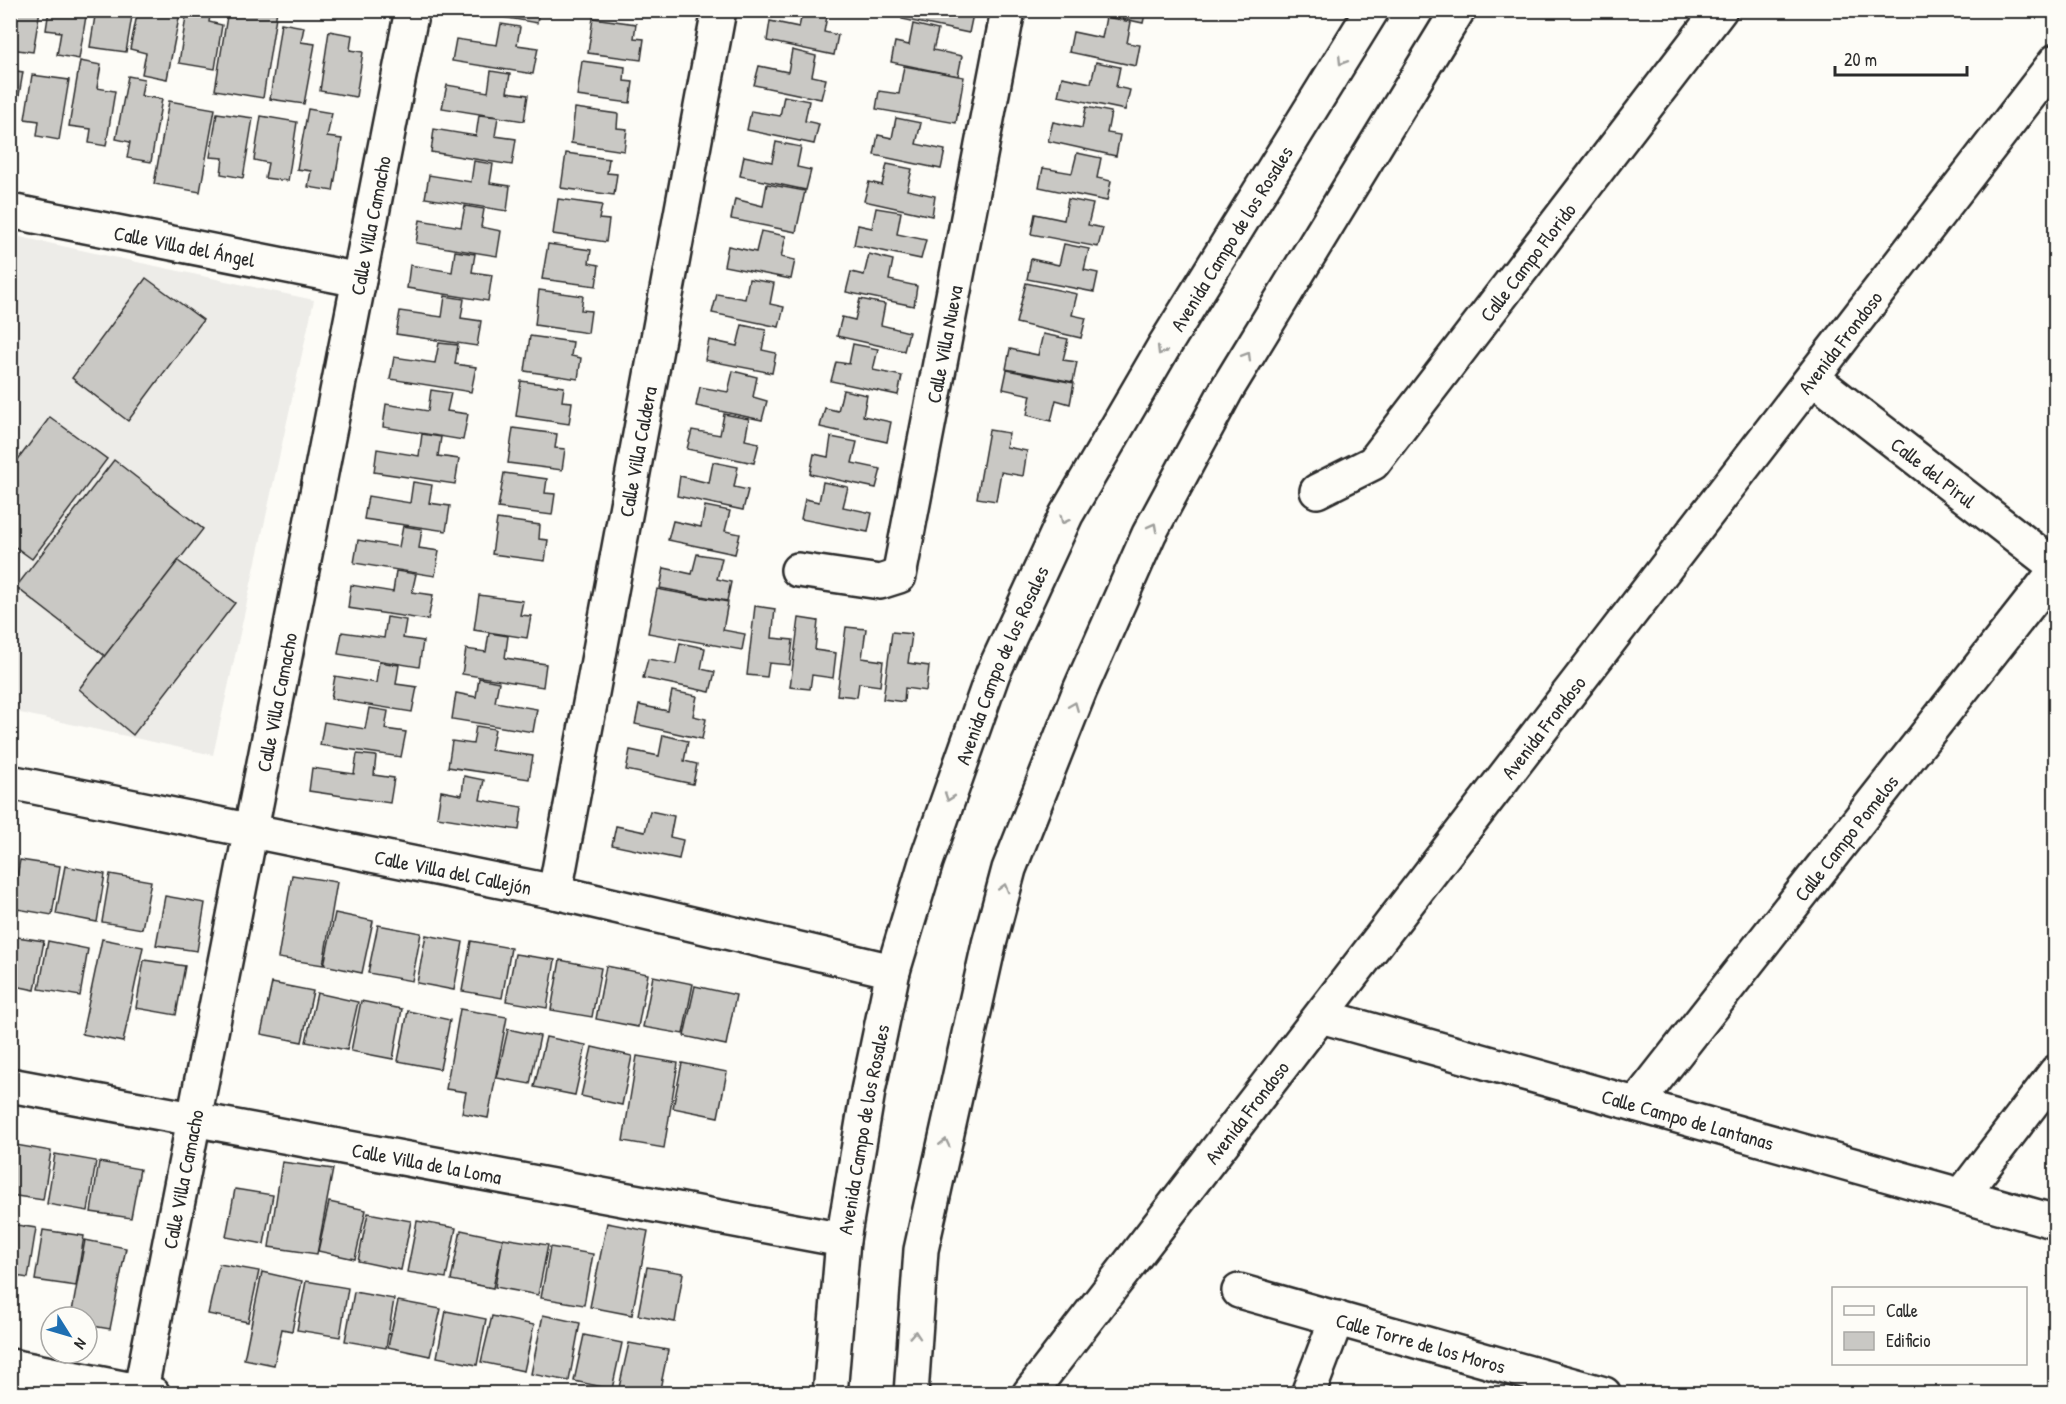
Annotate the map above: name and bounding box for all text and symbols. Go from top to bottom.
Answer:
scale bar [1835,39,1967,77]
text: 20 m [1844,47,1877,72]
one-way arrow [1338,55,1350,65]
street label: Avenida Campo de los Rosales [1163,140,1299,336]
street label: Calle Villa Camacho [343,153,397,297]
street label: Calle Campo Florido [1473,197,1581,327]
street label: Calle Villa del Ángel [112,218,258,273]
street label: Calle Villa Nueva [919,283,968,405]
street label: Avenida Frondoso [1791,285,1888,399]
one-way arrow [1156,345,1168,355]
one-way arrow [1239,352,1251,362]
street label: Calle Villa Caldera [612,384,662,519]
street label: Calle del Pirul [1886,430,1982,514]
one-way arrow [1060,514,1072,525]
one-way arrow [1145,522,1157,533]
street label: Avenida Campo de los Rosales [948,561,1054,768]
street label: Calle Villa Camacho [249,630,303,774]
street label: Avenida Frondoso [1495,670,1591,784]
one-way arrow [1067,701,1079,712]
street label: Calle Campo Pomelos [1787,768,1904,906]
one-way arrow [944,791,957,802]
street label: Calle Villa del Callejón [372,842,534,900]
one-way arrow [997,883,1009,893]
street label: Avenida Campo de los Rosales [831,1022,895,1236]
street label: Avenida Frondoso [1198,1055,1295,1169]
street label: Calle Campo de Lantanas [1599,1082,1777,1156]
street label: Calle Villa Camacho [155,1107,209,1251]
street label: Calle Villa de la Loma [350,1135,504,1190]
one-way arrow [937,1138,950,1148]
legend [1832,1287,2027,1365]
text: Calle [1886,1298,1918,1323]
north arrow [39,1305,99,1365]
street label: Calle Torre de los Moros [1333,1306,1509,1379]
text: Edificio [1886,1328,1930,1353]
one-way arrow [908,1331,921,1340]
text: N [69,1334,92,1354]

